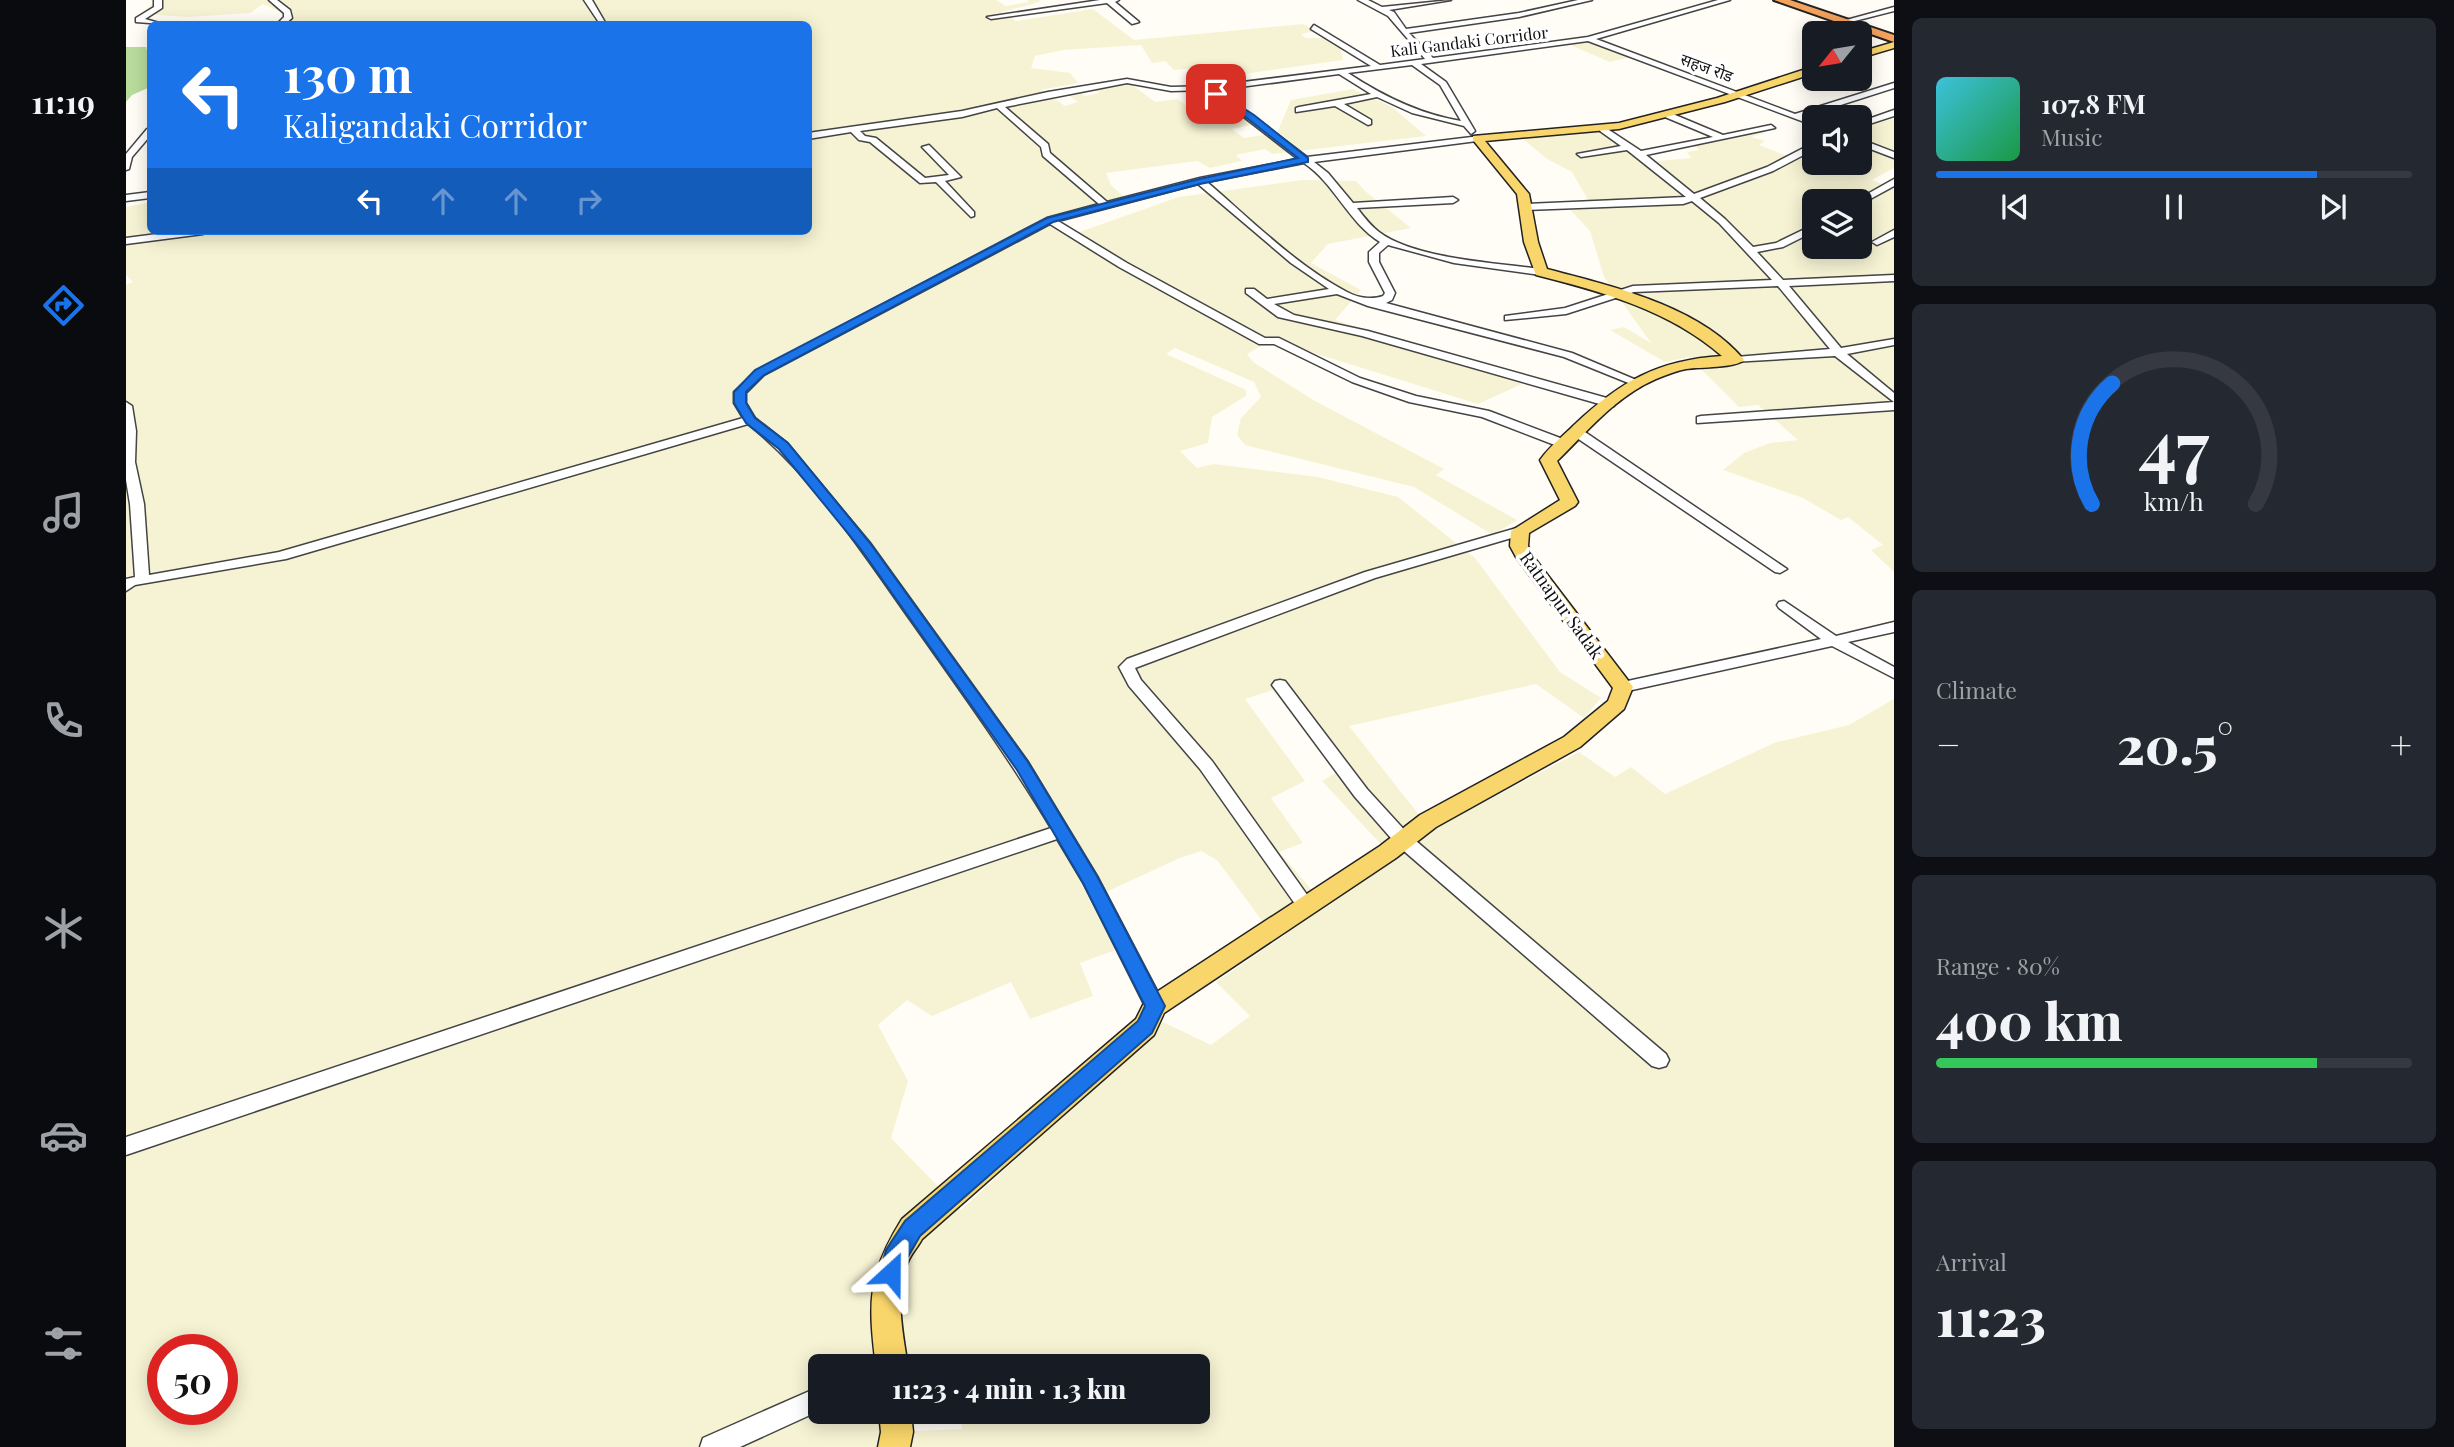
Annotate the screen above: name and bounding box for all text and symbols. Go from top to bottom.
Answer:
street label: Kali Gandaki Corridor [1389,21,1549,61]
north arrow [1802,21,1872,91]
map controls [1802,21,1872,259]
text: 130 m [283,40,413,105]
street label: सहज रोड [1678,48,1737,86]
icon: left [168,49,259,140]
pin [1186,64,1246,124]
icon: arrive [1197,75,1235,113]
text: 11:19 [31,79,95,122]
text: 107.8 FM [2041,86,2146,121]
text: Kaligandaki Corridor [283,103,587,146]
button: sound [1802,105,1872,175]
text: Music [2041,121,2102,152]
icon: left [351,182,389,220]
icon: ahead [424,182,462,220]
icon: ahead [497,182,535,220]
icon: right [570,182,608,220]
icon: previous [1996,188,2034,226]
icon: pause [2155,188,2193,226]
icon: next [2314,188,2352,226]
button: layers [1802,189,1872,259]
icon: directions [39,281,88,330]
text: 47 [2139,395,2210,492]
text: km/h [2144,483,2204,516]
icon: music [39,488,88,537]
street label: Ratnapur Sadak [1515,546,1609,664]
text: Climate [1936,674,2017,705]
icon: phone [39,696,88,745]
text: 20.5° [2117,709,2233,778]
text: − [1936,718,1961,769]
text: + [2390,718,2412,769]
icon: climate [39,904,88,953]
text: Range · 80% [1936,950,2060,981]
text: 400 km [1936,985,2123,1054]
icon: car [39,1111,88,1160]
position arrow [854,1236,928,1310]
text: Arrival [1936,1246,2007,1277]
text: 11:23 [1936,1281,2046,1350]
icon: filters [39,1319,88,1368]
speed limit sign: 50 [147,1334,238,1425]
text: 11:23 · 4 min · 1.3 km [892,1371,1126,1406]

